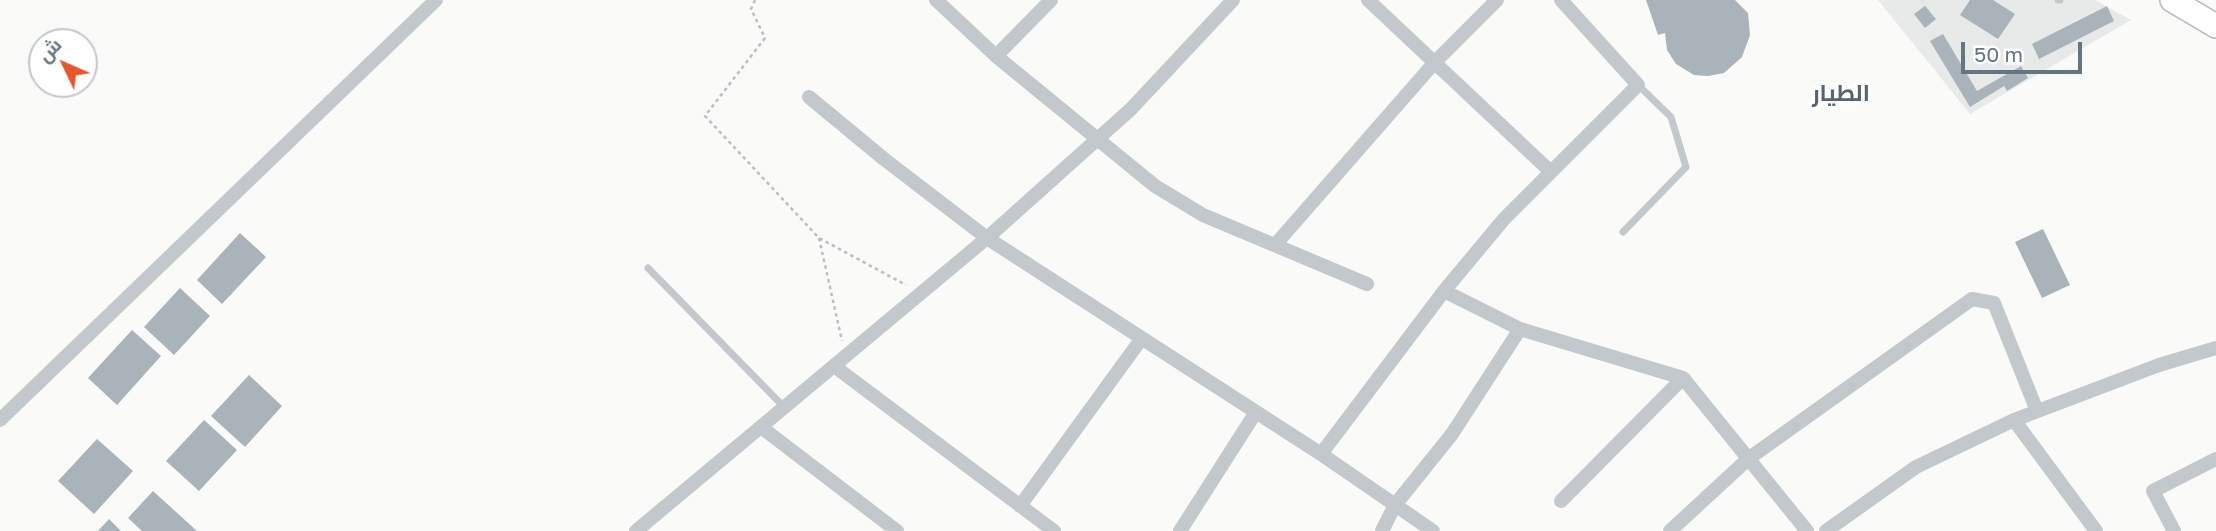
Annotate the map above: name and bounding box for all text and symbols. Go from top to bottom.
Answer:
north arrow [28,28,98,98]
scale bar [1964,28,2085,72]
text: ش [32,33,66,66]
text: 50 m [1974,41,2023,67]
district label: الطيار [1812,80,1870,108]

